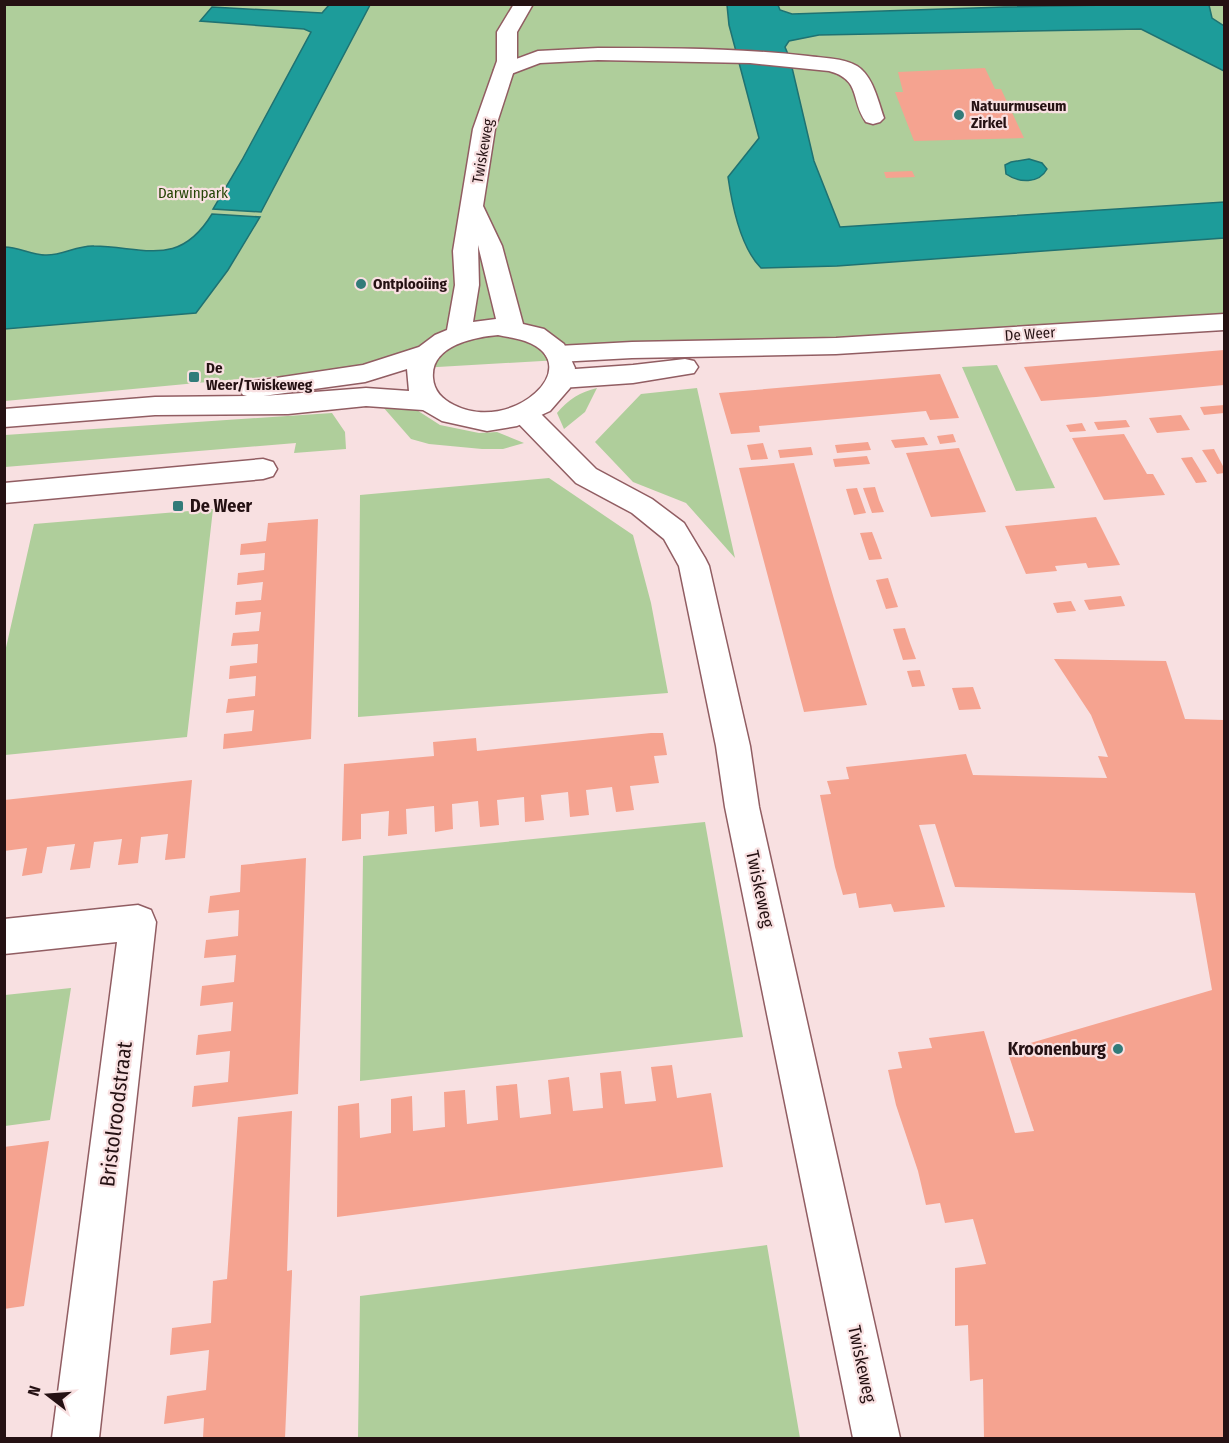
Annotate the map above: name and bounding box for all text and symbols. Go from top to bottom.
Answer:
place label: Natuurmuseum Zirkel [971,97,1066,132]
marker: Natuurmuseum Zirkel [952,108,966,122]
street label: Twiskeweg [468,117,498,185]
park label: Darwinpark [158,184,228,202]
place label: Ontplooiing [373,275,447,293]
marker: Ontplooiing [354,277,368,291]
street label: De Weer [1004,323,1057,345]
place label: De Weer/Twiskeweg [206,359,313,394]
marker: De Weer/Twiskeweg [187,370,201,384]
place label: De Weer [190,495,253,517]
marker: De Weer [171,499,185,513]
street label: Twiskeweg [741,849,779,930]
place label: Kroonenburg [1008,1038,1106,1060]
street label: Bristolroodstraat [94,1040,138,1188]
marker: Kroonenburg [1111,1042,1125,1056]
street label: Twiskeweg [843,1324,881,1405]
north arrow [18,1365,78,1425]
text: N [24,1383,45,1398]

